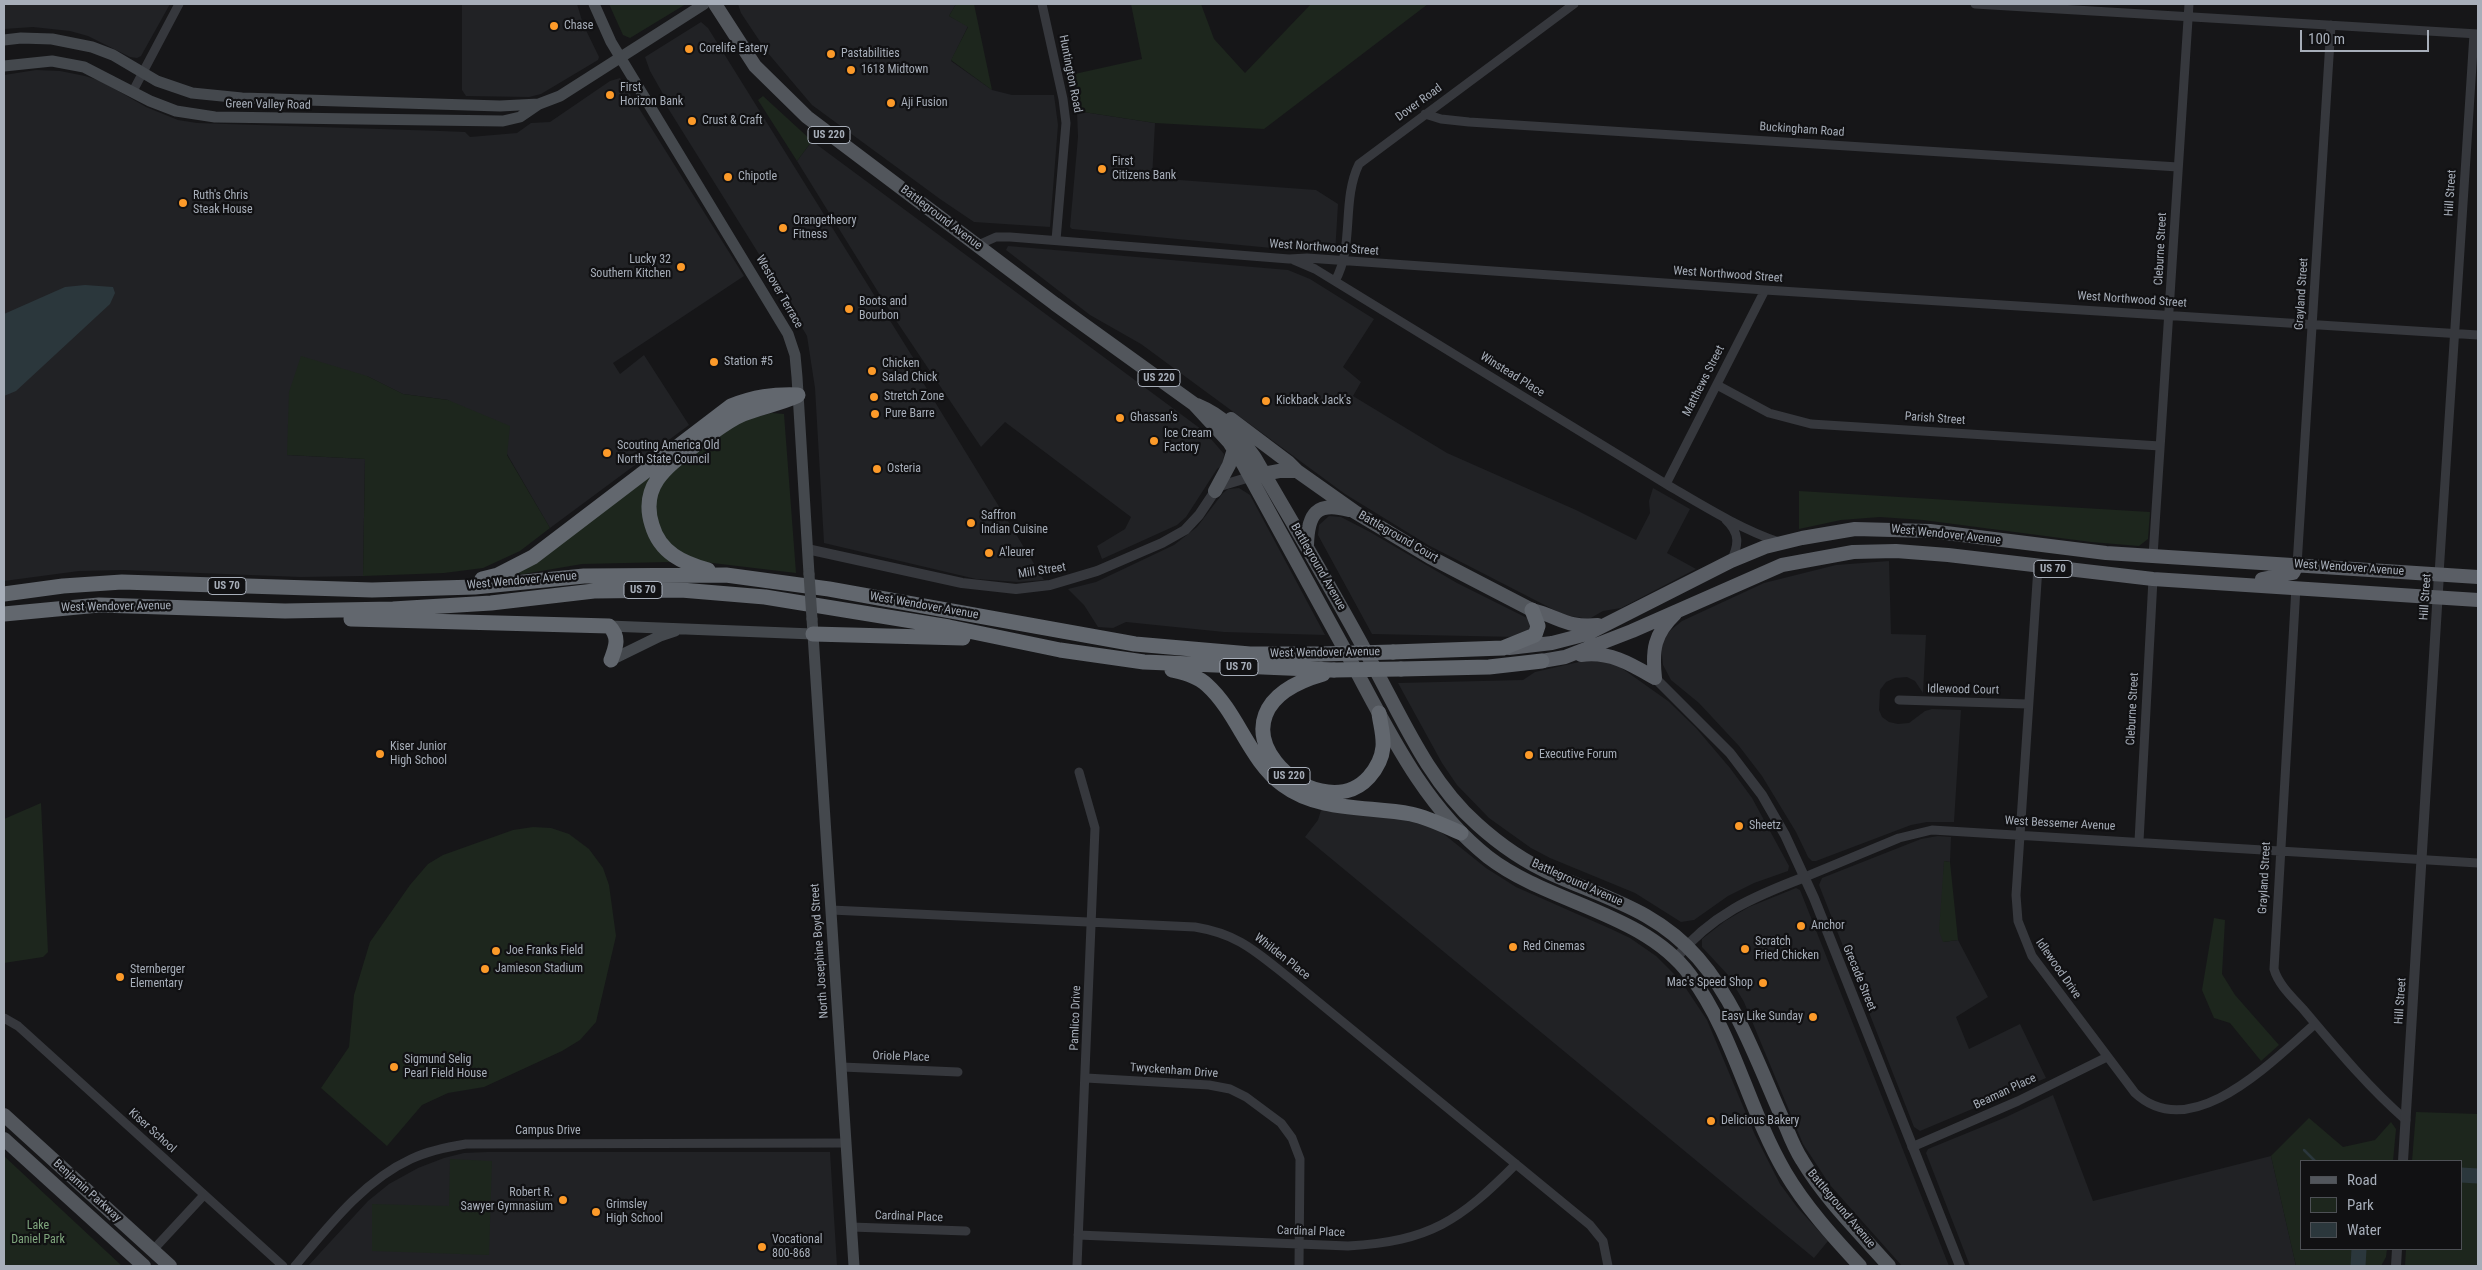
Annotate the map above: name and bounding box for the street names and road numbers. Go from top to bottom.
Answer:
street label: Huntington Road [1055,34,1085,114]
street label: Dover Road [1393,81,1445,125]
street label: Green Valley Road [225,97,311,113]
street label: Buckingham Road [1759,120,1845,140]
road number: US 220 [808,126,850,144]
street label: Hill Street [2442,169,2460,217]
street label: Battleground Avenue [897,183,985,253]
street label: Cleburne Street [2152,212,2170,286]
street label: West Northwood Street [1269,237,1379,259]
street label: Westover Terrace [752,253,806,331]
street label: Grayland Street [2292,257,2312,331]
street label: West Northwood Street [1673,264,1783,286]
street label: West Northwood Street [2077,289,2187,311]
street label: Matthews Street [1680,343,1728,419]
street label: Winstead Place [1477,350,1547,400]
road number: US 220 [1138,369,1180,386]
street label: Parish Street [1904,410,1966,428]
street label: Battleground Court [1356,508,1440,566]
street label: Battleground Avenue [1287,521,1349,613]
street label: West Wendover Avenue [1890,522,2002,548]
street label: West Wendover Avenue [2293,557,2405,579]
street label: Mill Street [1017,560,1067,582]
road number: US 70 [2034,560,2072,578]
street label: West Wendover Avenue [466,569,578,593]
street label: Hill Street [2417,573,2435,621]
road number: US 70 [208,578,246,594]
road number: US 70 [624,582,662,598]
street label: West Wendover Avenue [868,589,980,623]
street label: West Wendover Avenue [61,599,171,615]
street label: West Wendover Avenue [1270,645,1380,661]
road number: US 70 [1220,659,1258,676]
street label: Cleburne Street [2124,672,2142,746]
street label: Idlewood Court [1927,682,1999,698]
road number: US 220 [1268,768,1310,784]
street label: West Bessemer Avenue [2004,814,2116,834]
street label: Grayland Street [2256,842,2274,914]
street label: Battleground Avenue [1529,856,1625,910]
street label: North Josephine Boyd Street [808,883,832,1019]
street label: Whilden Place [1251,931,1313,983]
street label: Idlewood Drive [2032,936,2084,1002]
street label: Grecade Street [1839,943,1879,1013]
street label: Hill Street [2392,977,2410,1025]
street label: Pamlico Drive [1068,985,1084,1051]
street label: Oriole Place [872,1049,930,1065]
street label: Twyckenham Drive [1130,1061,1218,1081]
street label: Beaman Place [1971,1071,2039,1113]
street label: Kiser School [125,1106,179,1156]
street label: Campus Drive [515,1124,581,1138]
street label: Benjamin Parkway [50,1157,124,1225]
street label: Battleground Avenue [1804,1167,1878,1251]
street label: Cardinal Place [875,1209,943,1225]
street label: Cardinal Place [1277,1224,1345,1240]

